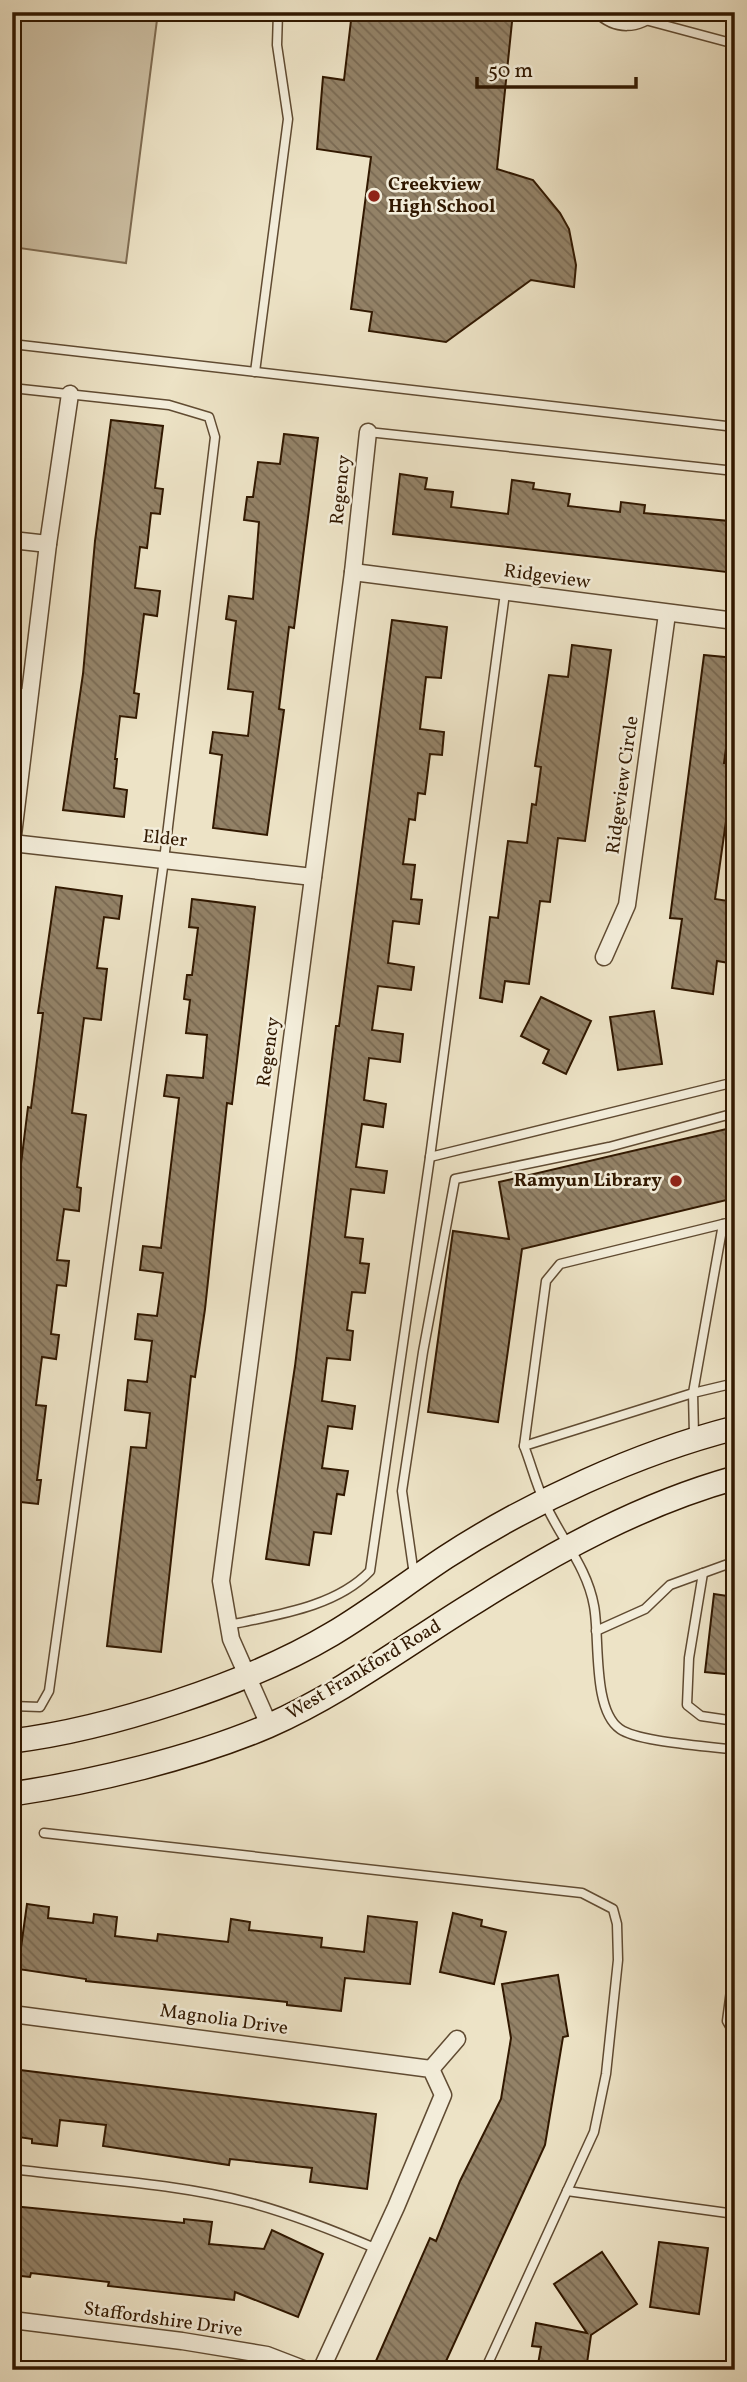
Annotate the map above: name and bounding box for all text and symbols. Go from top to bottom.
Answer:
scale bar [477,46,637,90]
text: 50 m [488,57,533,86]
place label: Creekview High School [388,172,496,220]
marker: Creekview High School [366,188,382,204]
street label: Regency [324,454,358,526]
street label: Ridgeview [502,558,592,596]
street label: Ridgeview Circle [600,714,646,856]
street label: Elder [141,824,189,854]
street label: Regency [251,1015,287,1089]
place label: Ramyun Library [514,1168,662,1194]
marker: Ramyun Library [668,1173,684,1189]
street label: West Frankford Road [282,1613,446,1727]
street label: Magnolia Drive [158,1998,290,2042]
street label: Staffordshire Drive [82,2296,244,2344]

